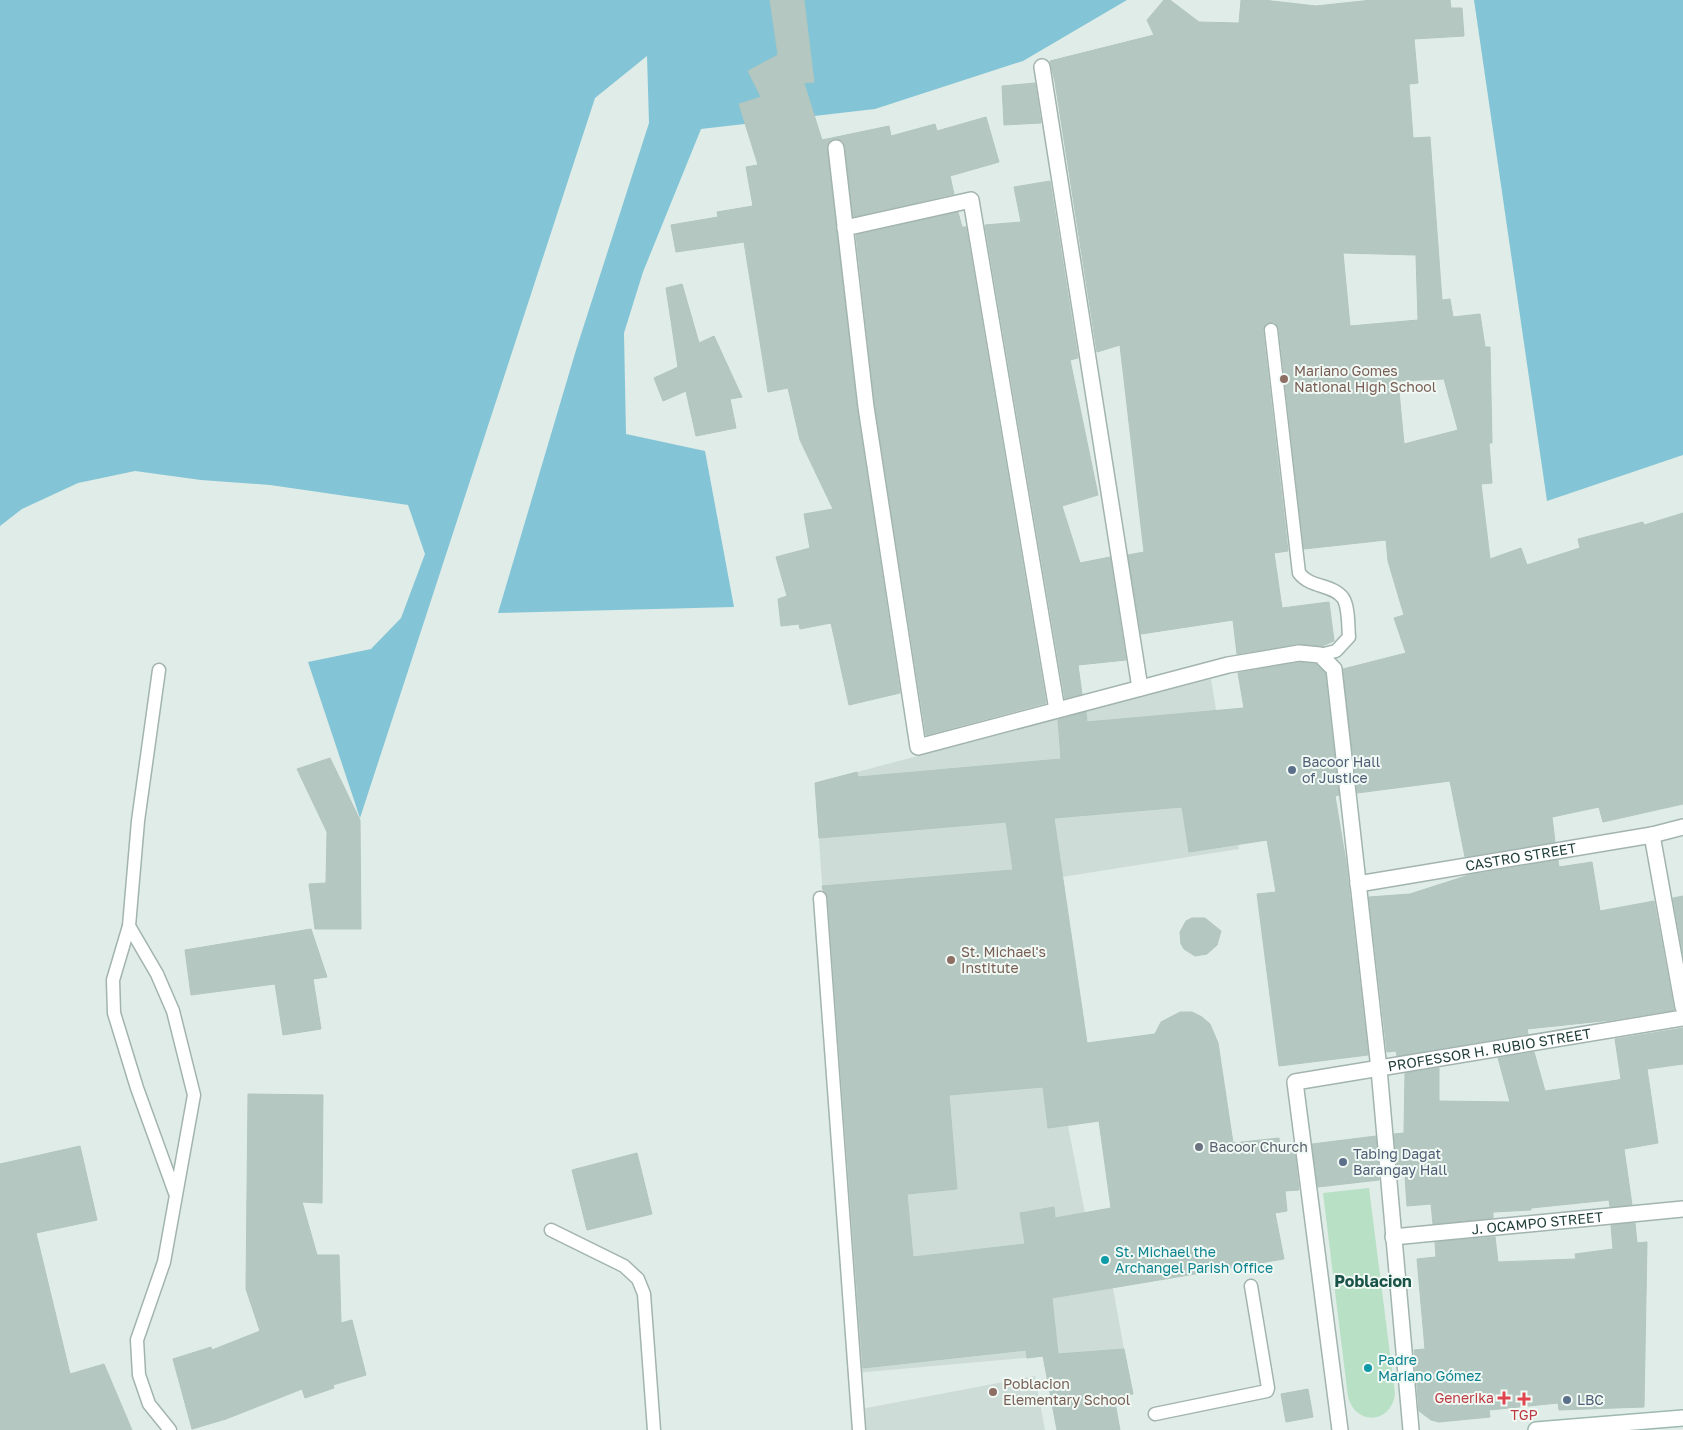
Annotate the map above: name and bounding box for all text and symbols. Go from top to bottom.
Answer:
place label: Mariano Gomes National High School [1294,362,1436,395]
marker: Mariano Gomes National High School [1278,373,1290,385]
place label: Bacoor Hall of Justice [1302,753,1380,786]
marker: Bacoor Hall of Justice [1286,764,1298,776]
street label: CASTRO STREET [1464,839,1578,874]
place label: St. Michael's Institute [961,943,1046,976]
marker: St. Michael's Institute [945,954,957,966]
street label: PROFESSOR H. RUBIO STREET [1386,1024,1593,1075]
place label: Bacoor Church [1209,1138,1308,1155]
marker: Bacoor Church [1193,1141,1205,1153]
place label: Tabing Dagat Barangay Hall [1353,1145,1447,1178]
marker: Tabing Dagat Barangay Hall [1337,1156,1349,1168]
street label: J. OCAMPO STREET [1471,1208,1604,1237]
place label: St. Michael the Archangel Parish Office [1115,1243,1273,1276]
marker: St. Michael the Archangel Parish Office [1099,1254,1111,1266]
district label: Poblacion [1334,1271,1412,1291]
place label: Padre Mariano Gómez [1378,1351,1482,1384]
marker: Padre Mariano Gómez [1362,1362,1374,1374]
place label: Poblacion Elementary School [1003,1375,1130,1408]
marker: Poblacion Elementary School [987,1386,999,1398]
place label: Generika [1434,1389,1494,1406]
place label: LBC [1577,1391,1604,1408]
marker: Generika [1498,1392,1510,1404]
marker: TGP [1518,1393,1530,1405]
marker: LBC [1561,1394,1573,1406]
place label: TGP [1510,1406,1538,1423]

